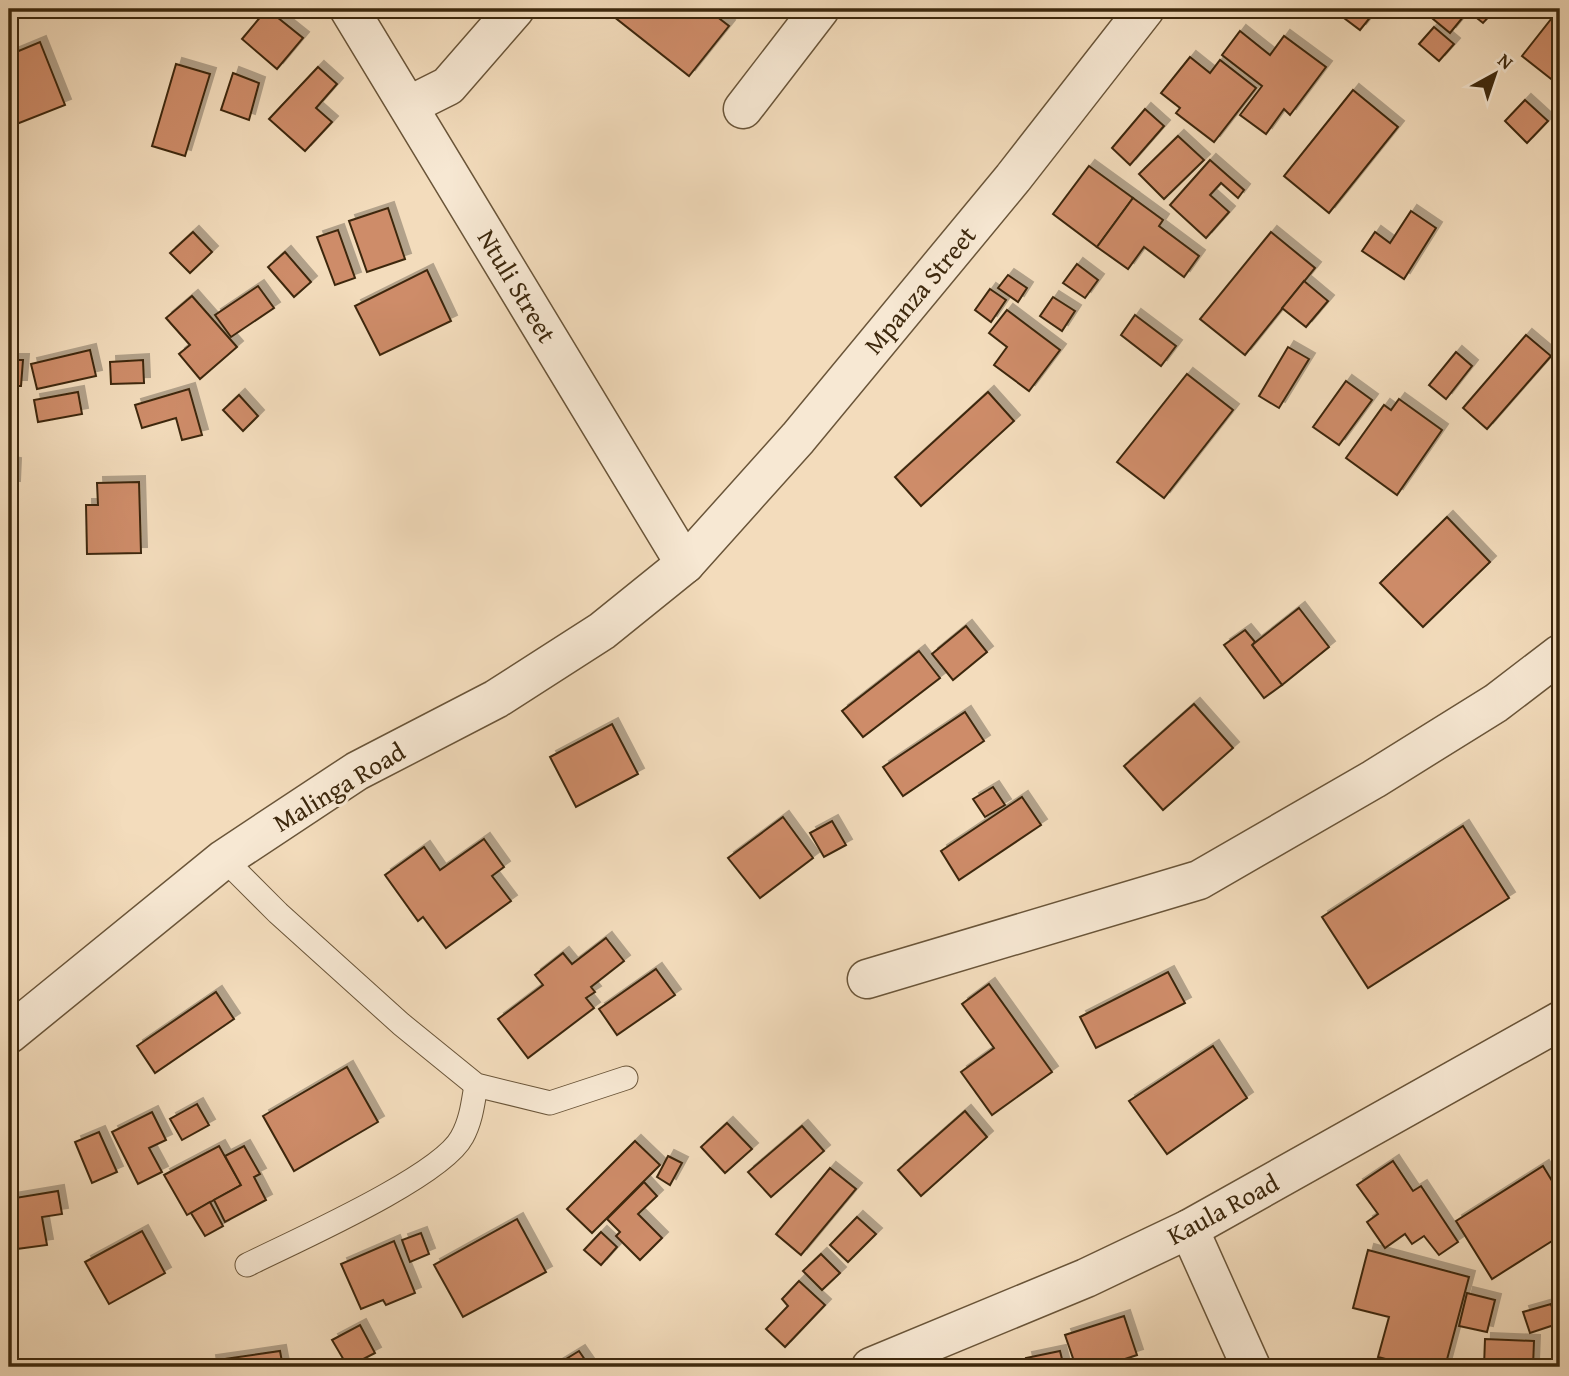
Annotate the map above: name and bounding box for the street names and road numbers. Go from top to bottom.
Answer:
street label: Mpanza Street [854,217,985,363]
street label: Ntuli Street [468,222,567,350]
street label: Malinga Road [265,732,412,841]
street label: Kaula Road [1160,1163,1286,1254]

